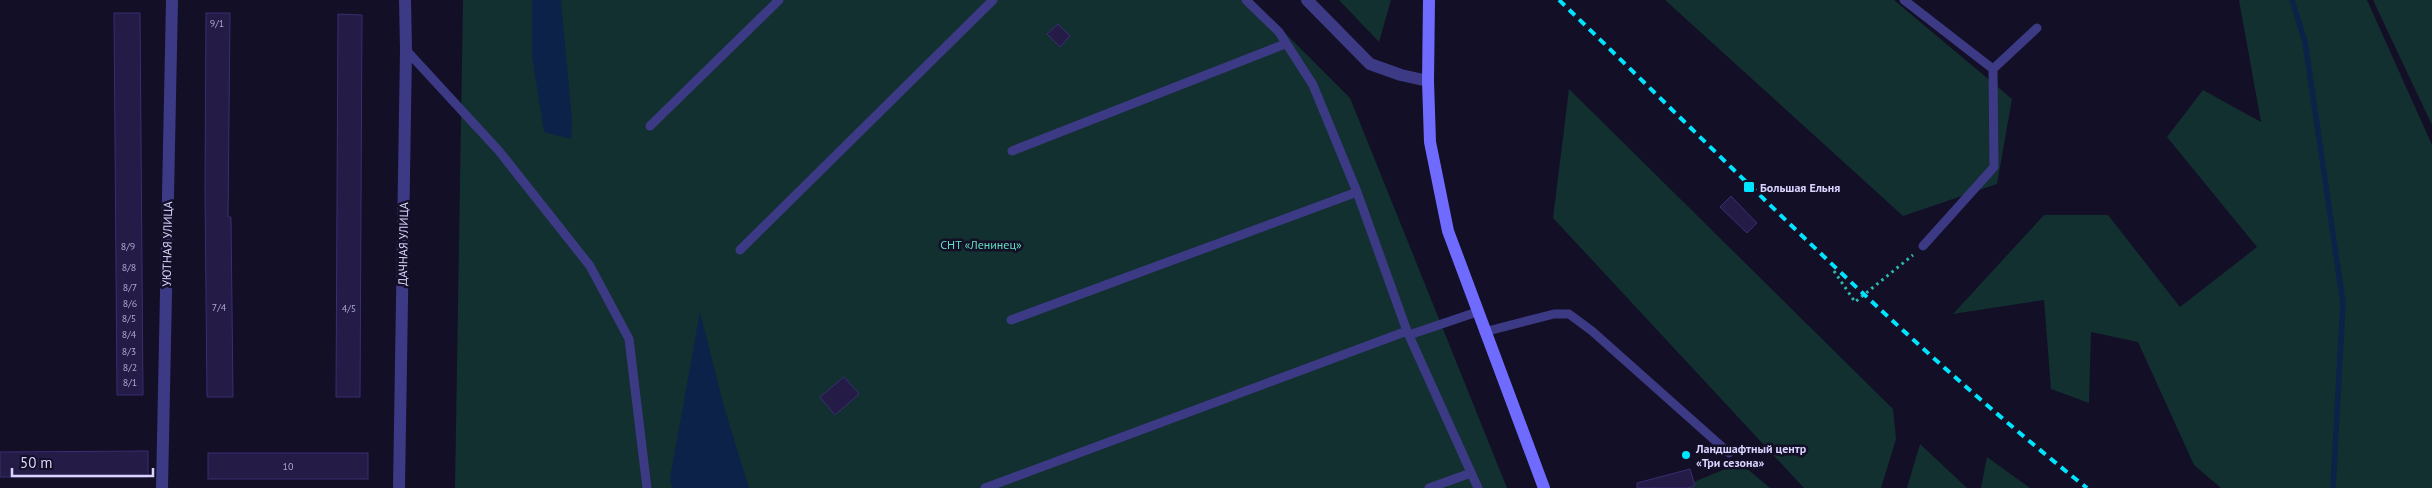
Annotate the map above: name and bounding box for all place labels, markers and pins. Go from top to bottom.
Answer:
marker: Большая Ельня [1742,180,1756,194]
place label: Большая Ельня [1760,180,1840,195]
place label: Ландшафтный центр «Три сезона» [1695,441,1807,470]
marker: Ландшафтный центр «Три сезона» [1680,449,1692,461]

